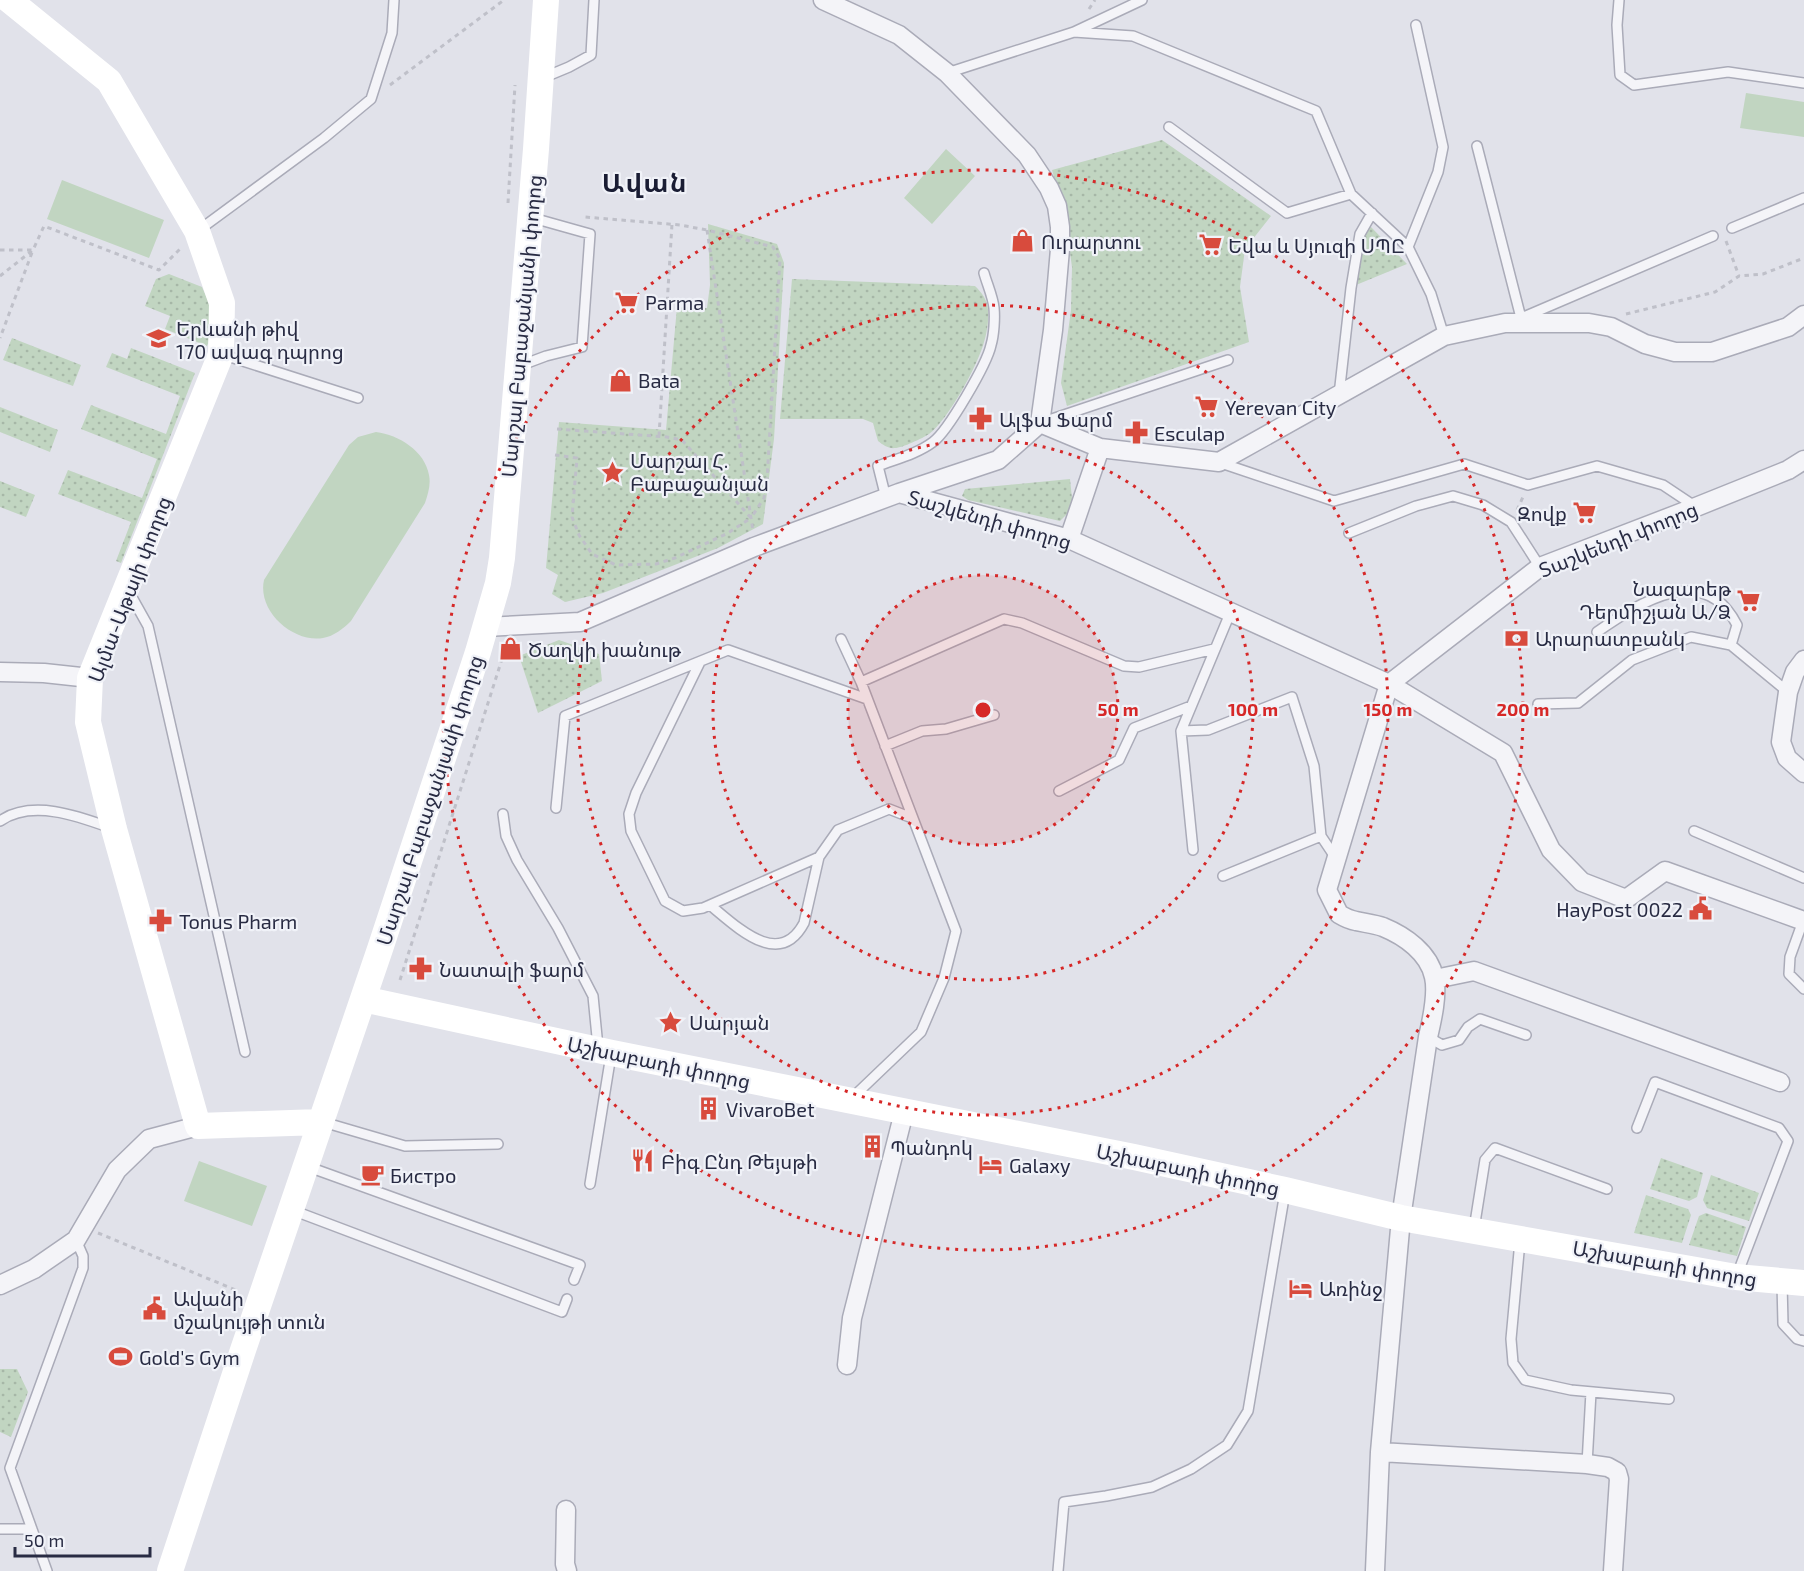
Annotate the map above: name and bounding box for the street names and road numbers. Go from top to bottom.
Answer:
street label: Մարշալ Բաբաջանյանի փողոց [496,174,547,478]
street label: Տաշկենդի փողոց [905,484,1075,555]
street label: Ալմա-Աթայի փողոց [82,493,177,686]
street label: Տաշկենդի փողոց [1535,496,1701,583]
street label: Մարշալ Բաբաջանյանի փողոց [371,652,488,948]
street label: Աշխաբադի փողոց [565,1031,753,1094]
street label: Աշխաբադի փողոց [1094,1138,1282,1201]
street label: Աշխաբադի փողոց [1571,1235,1759,1292]

